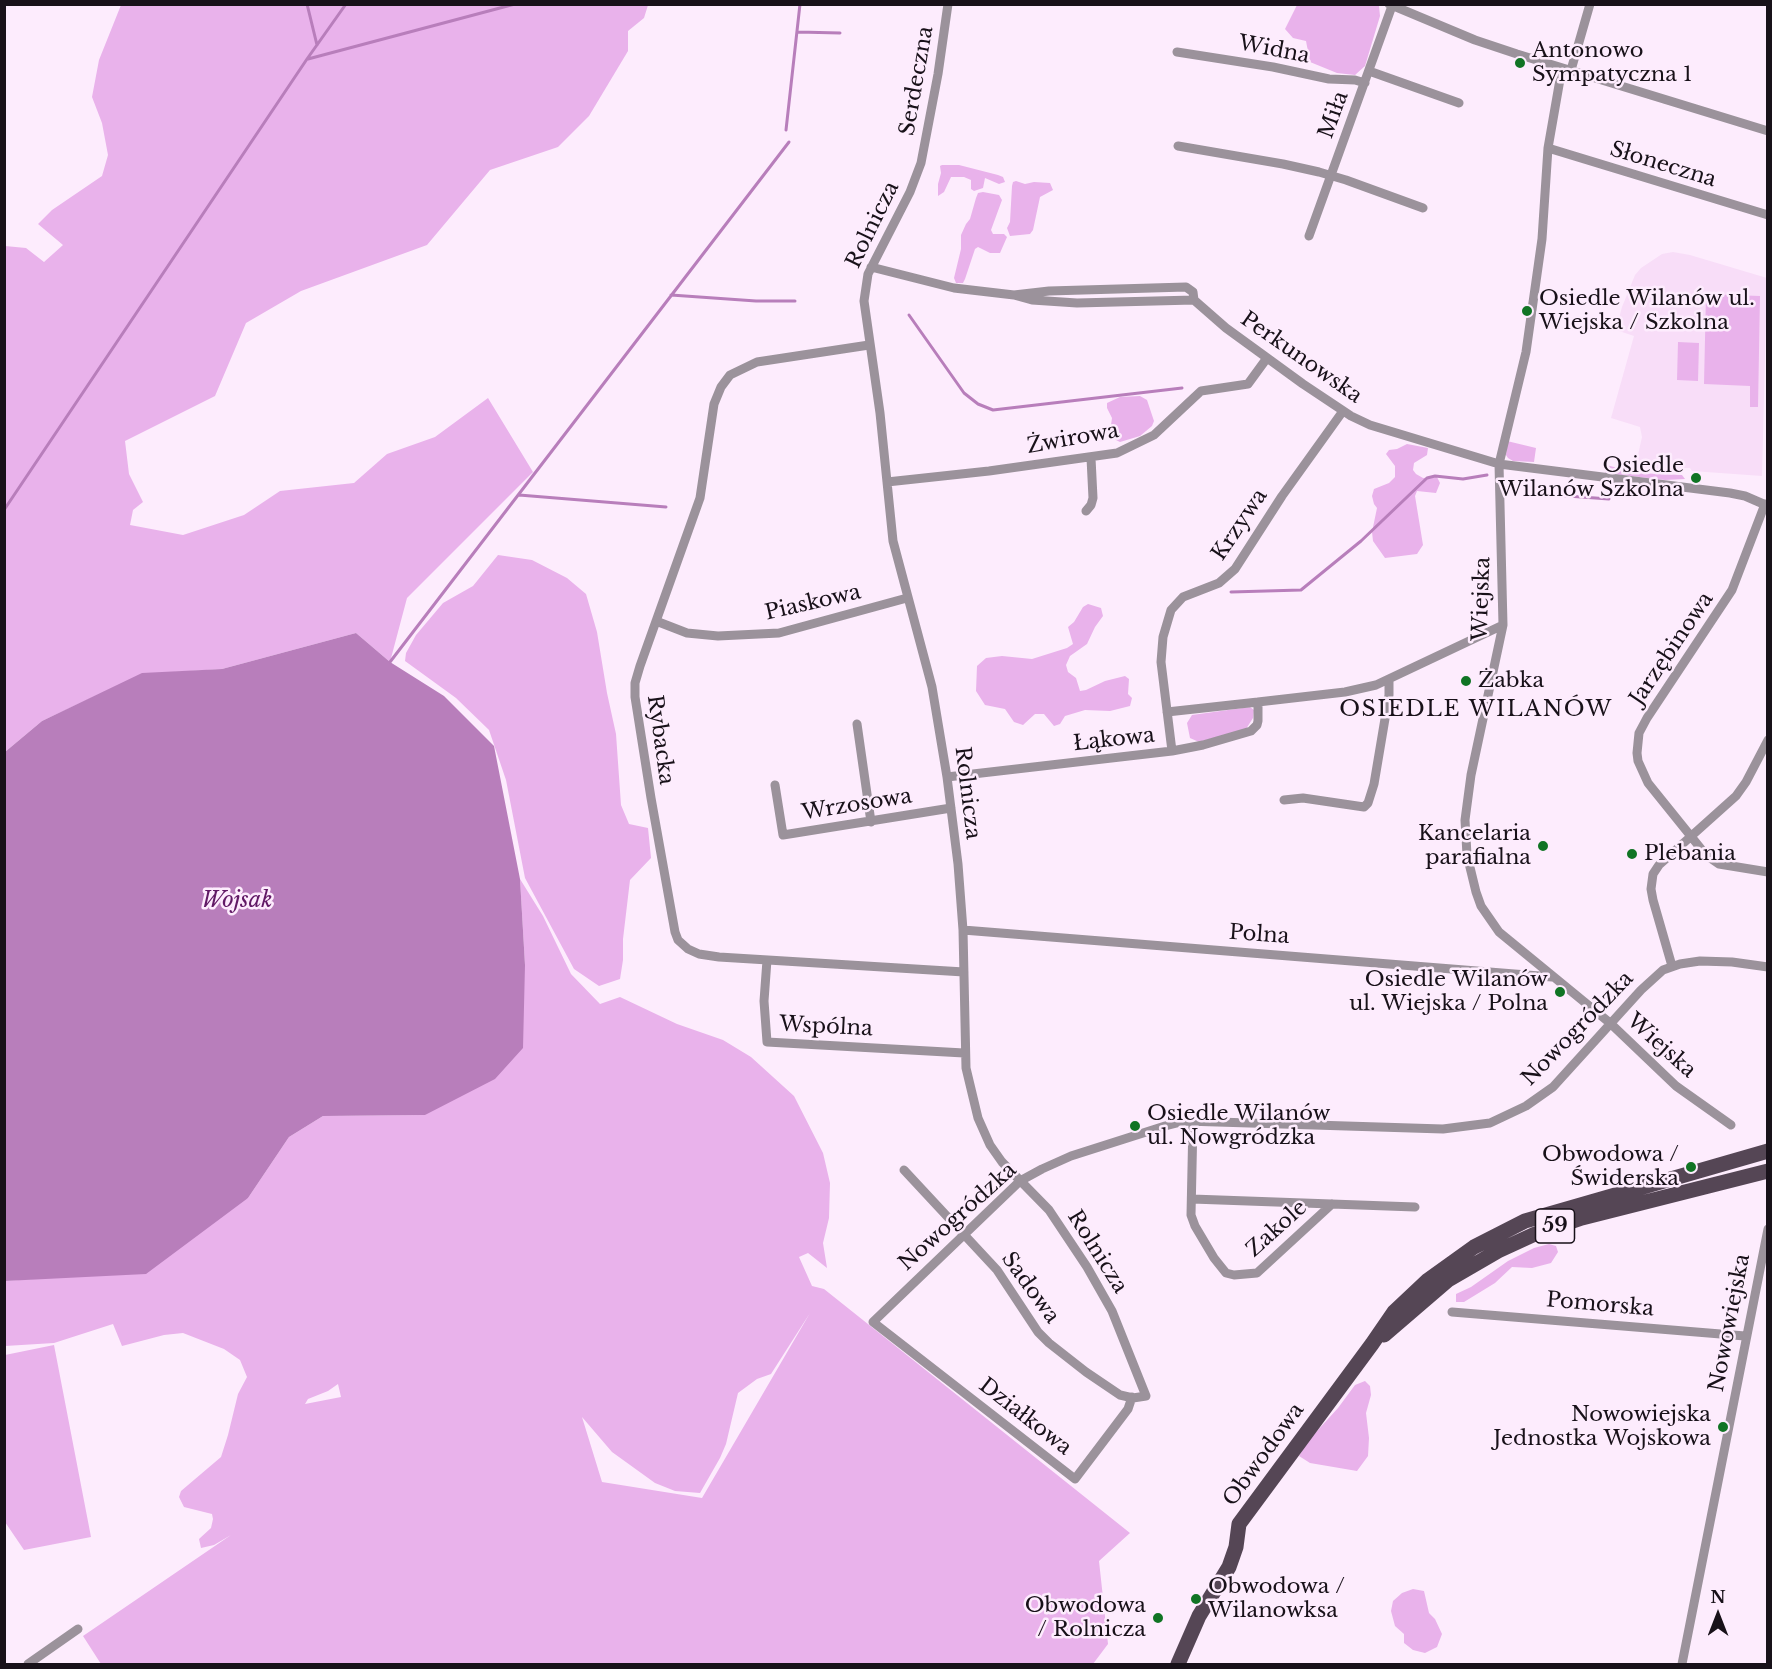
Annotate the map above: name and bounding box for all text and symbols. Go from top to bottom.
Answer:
street label: Serdeczna [895,24,939,138]
street label: Widna [1236,31,1312,69]
place label: Antonowo Sympatyczna 1 [1532,38,1692,88]
marker: Antonowo Sympatyczna 1 [1513,56,1527,70]
street label: Miła [1314,88,1354,142]
street label: Słoneczna [1607,137,1719,193]
street label: Rolnicza [841,178,905,272]
place label: Osiedle Wilanów ul. Wiejska / Szkolna [1539,286,1755,336]
marker: Osiedle Wilanów ul. Wiejska / Szkolna [1520,304,1534,318]
street label: Perkunowska [1235,307,1367,409]
street label: Żwirowa [1025,419,1121,459]
place label: Osiedle Wilanów Szkolna [1498,453,1684,503]
marker: Osiedle Wilanów Szkolna [1689,471,1703,485]
street label: Krzywa [1207,484,1273,566]
street label: Wiejska [1468,556,1496,642]
street label: Piaskowa [763,580,863,626]
street label: Jarzębinowa [1625,588,1719,710]
place label: Żabka [1478,668,1544,694]
marker: Żabka [1459,674,1473,688]
street label: Rybacka [641,693,679,787]
district label: OSIEDLE WILANÓW [1339,697,1613,723]
street label: Łąkowa [1072,723,1156,757]
street label: Rolnicza [949,745,985,841]
street label: Wrzosowa [800,784,914,826]
place label: Kancelaria parafialna [1418,821,1531,871]
marker: Kancelaria parafialna [1536,839,1550,853]
place label: Plebania [1644,841,1736,867]
marker: Plebania [1625,847,1639,861]
water label: Wojsak [202,888,272,914]
street label: Polna [1228,920,1290,950]
place label: Osiedle Wilanów ul. Wiejska / Polna [1349,967,1548,1017]
street label: Nowogródzka [1517,967,1639,1091]
marker: Osiedle Wilanów ul. Wiejska / Polna [1553,985,1567,999]
street label: Wiejska [1621,1008,1701,1084]
street label: Wspólna [779,1012,873,1042]
place label: Osiedle Wilanów ul. Nowgródzka [1147,1101,1330,1151]
marker: Osiedle Wilanów ul. Nowgródzka [1128,1119,1142,1133]
place label: Obwodowa / Świderska [1542,1142,1679,1192]
street label: Nowogródzka [894,1158,1022,1276]
marker: Obwodowa / Świderska [1684,1160,1698,1174]
street label: Zakole [1242,1195,1312,1263]
street label: Rolnicza [1062,1206,1132,1298]
road number: 59 [1536,1209,1574,1243]
street label: Sadowa [996,1247,1064,1329]
street label: Nowowiejska [1704,1252,1756,1394]
street label: Pomorska [1545,1288,1655,1322]
street label: Działkowa [974,1373,1076,1461]
street label: Obwodowa [1218,1399,1310,1511]
place label: Nowowiejska Jednostka Wojskowa [1493,1402,1711,1452]
marker: Nowowiejska Jednostka Wojskowa [1716,1420,1730,1434]
place label: Obwodowa / Wilanowksa [1208,1574,1345,1624]
north arrow [1688,1585,1748,1645]
text: N [1710,1587,1726,1607]
marker: Obwodowa / Wilanowksa [1189,1592,1203,1606]
place label: Obwodowa / Rolnicza [1025,1593,1146,1643]
marker: Obwodowa / Rolnicza [1151,1611,1165,1625]

